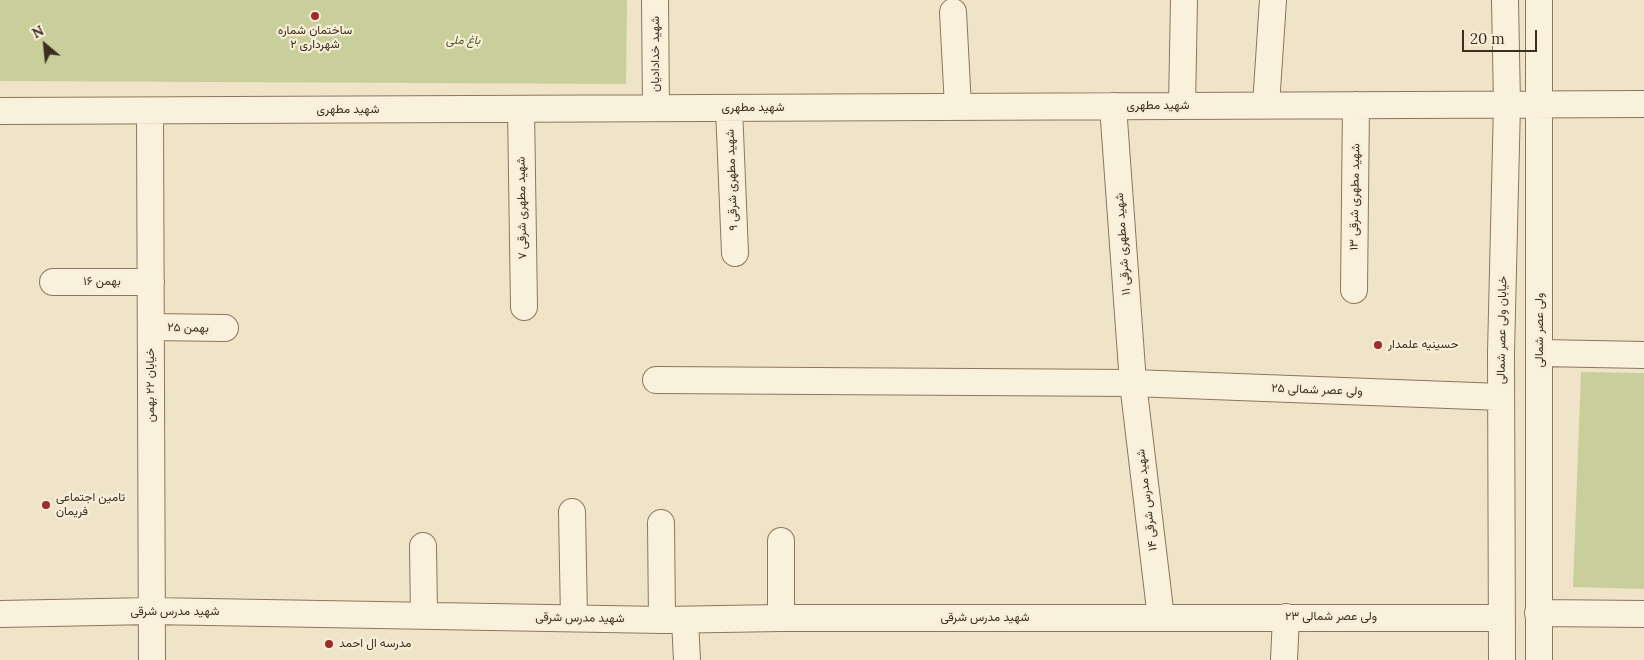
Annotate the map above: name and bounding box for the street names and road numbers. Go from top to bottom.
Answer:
street label: شهید خدادادیان [649,16,663,92]
street label: شهید مطهری [1127,99,1189,113]
street label: شهید مطهری [722,101,784,115]
street label: شهید مطهری [317,103,379,117]
street label: شهید مطهری شرقی ۹ [723,129,741,231]
street label: شهید مطهری شرقی ۱۳ [1347,143,1363,251]
street label: شهید مطهری شرقی ۷ [514,156,530,260]
street label: شهید مطهری شرقی ۱۱ [1112,192,1134,296]
street label: بهمن ۱۶ [83,275,121,289]
street label: خیابان ولی عصر شمالی [1494,276,1510,384]
street label: ولی عصر شمالی [1533,293,1547,367]
street label: بهمن ۲۵ [167,320,209,336]
street label: خیابان ۲۲ بهمن [144,348,158,422]
street label: ولی عصر شمالی ۲۵ [1271,381,1363,399]
street label: شهید مدرس شرقی ۱۴ [1134,448,1160,552]
street label: شهید مدرس شرقی [130,605,220,619]
street label: شهید مدرس شرقی [535,610,625,626]
street label: ولی عصر شمالی ۲۳ [1285,610,1377,624]
street label: شهید مدرس شرقی [940,611,1030,625]

